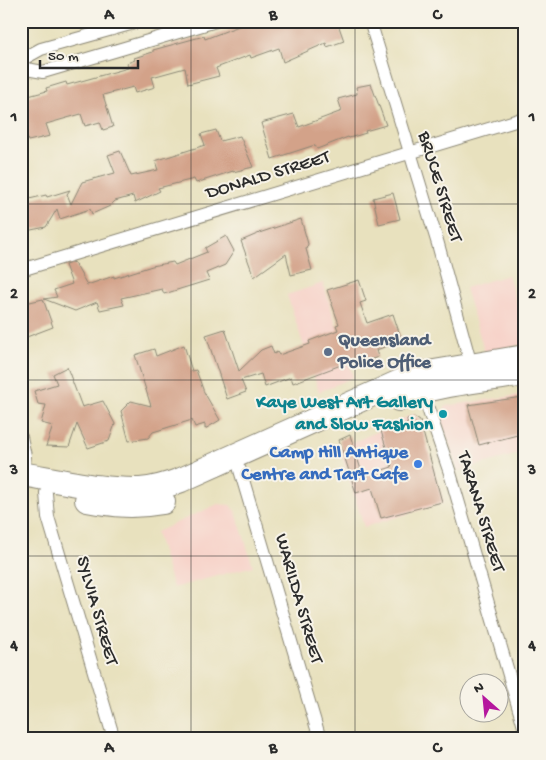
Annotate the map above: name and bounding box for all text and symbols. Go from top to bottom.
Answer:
text: A [103,7,115,26]
text: B [268,7,278,26]
text: C [432,7,443,26]
scale bar [40,38,138,70]
text: 50 m [48,48,79,66]
text: 1 [10,109,17,128]
text: 1 [528,109,535,128]
street label: BRUCE STREET [411,128,467,246]
street label: DONALD STREET [201,146,333,206]
text: 2 [10,286,18,305]
text: 2 [528,286,536,305]
place label: Queensland Police Office [337,330,432,375]
marker: Queensland Police Office [322,346,334,358]
place label: Kaye West Art Gallery and Slow Fashion [255,392,434,437]
marker: Kaye West Art Gallery and Slow Fashion [437,408,449,420]
place label: Camp Hill Antique Centre and Tart Cafe [241,442,409,487]
street label: TARANA STREET [450,448,509,576]
marker: Camp Hill Antique Centre and Tart Cafe [412,458,424,470]
text: 3 [9,462,18,481]
text: 3 [527,462,536,481]
street label: WARILDA STREET [268,531,328,667]
street label: SYLVIA STREET [69,554,123,669]
text: 4 [9,638,18,657]
text: 4 [527,638,536,657]
north arrow [458,672,508,722]
text: N [471,679,487,698]
text: A [103,740,115,759]
text: B [268,740,278,759]
text: C [432,740,443,759]

